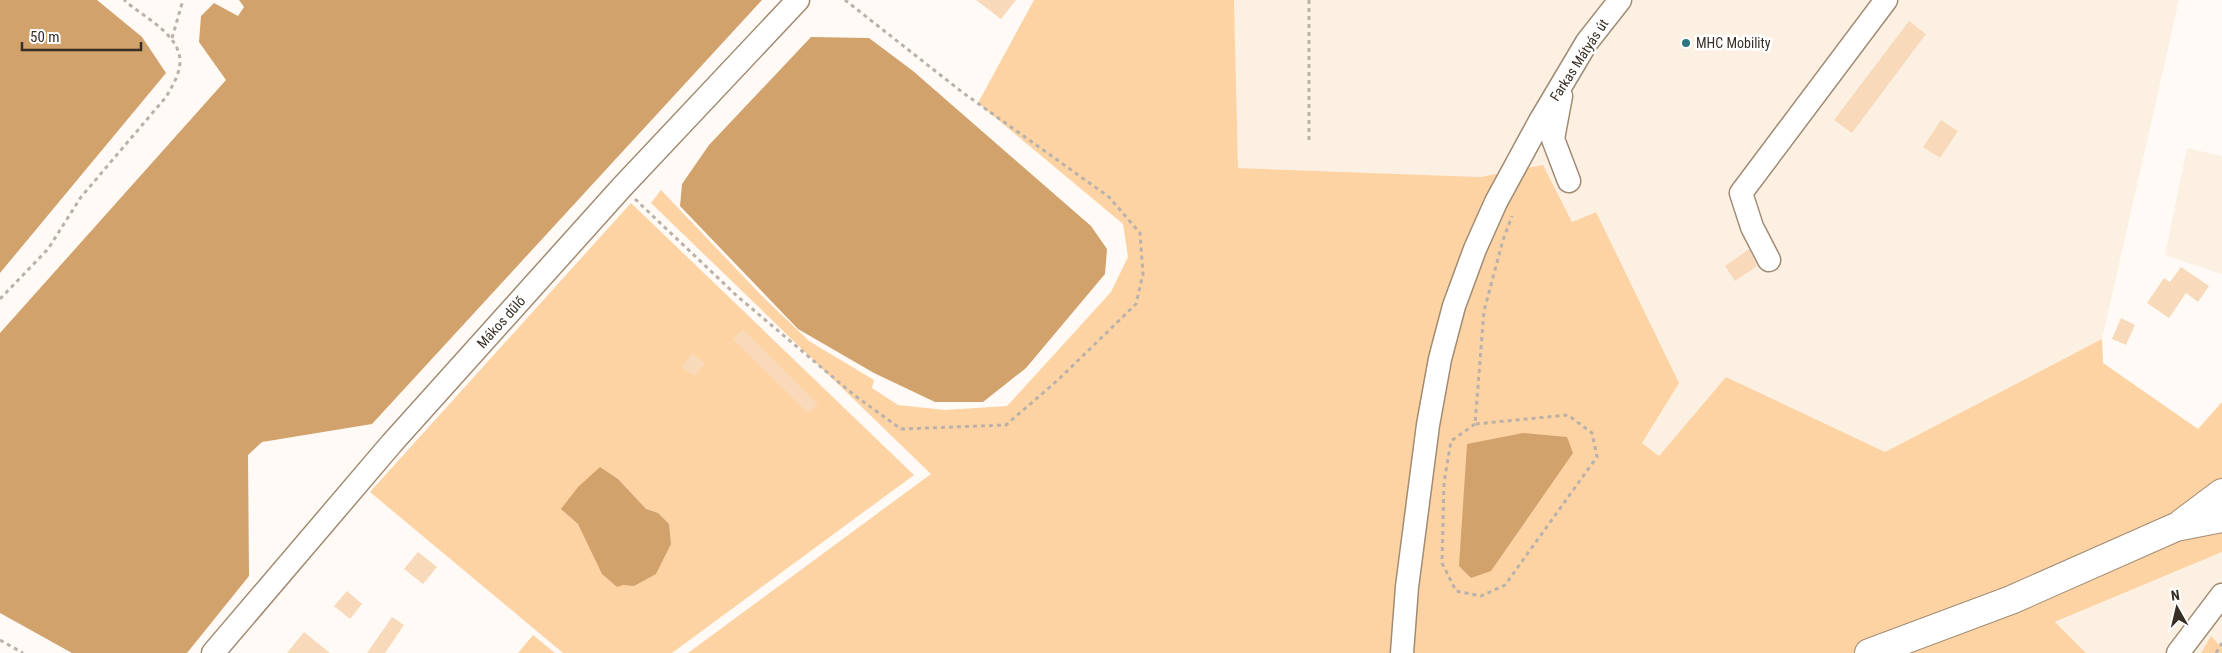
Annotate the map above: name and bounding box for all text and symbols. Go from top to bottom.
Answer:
street label: Farkas Mátyás út [1547,16,1611,104]
scale bar [22,20,141,52]
text: 50 m [30,28,60,46]
place label: MHC Mobility [1696,35,1771,51]
marker: MHC Mobility [1680,37,1692,49]
street label: Mákos dűlő [474,293,528,351]
north arrow [2152,583,2202,633]
text: N [2170,587,2181,604]

